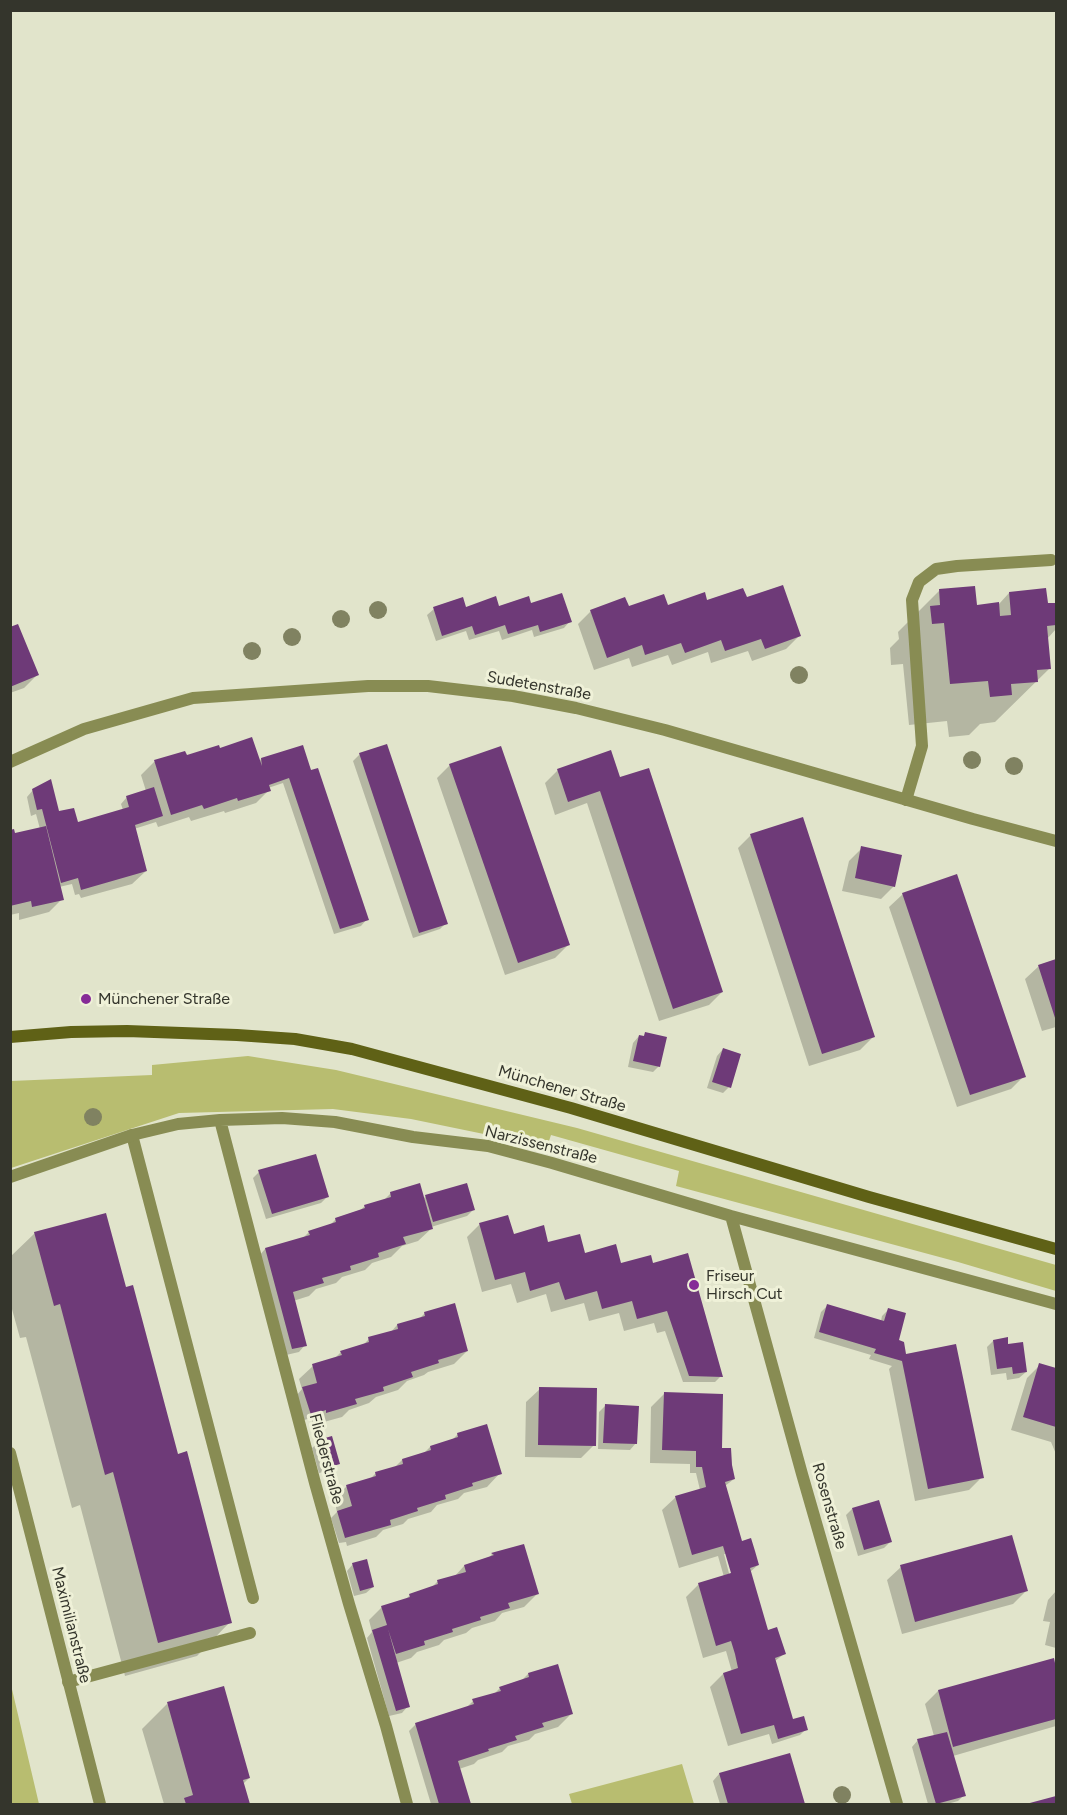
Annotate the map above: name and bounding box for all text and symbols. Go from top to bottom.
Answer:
street label: Sudetenstraße [485,667,593,705]
place label: Münchener Straße [98,989,230,1009]
marker: Münchener Straße [79,992,93,1006]
street label: Münchener Straße [496,1062,628,1116]
street label: Narzissenstraße [483,1122,599,1168]
place label: Friseur Hirsch Cut [706,1266,783,1304]
marker: Friseur Hirsch Cut [687,1278,701,1292]
street label: Fliederstraße [305,1412,347,1506]
street label: Rosenstraße [807,1460,851,1552]
street label: Maximilianstraße [47,1565,95,1685]

